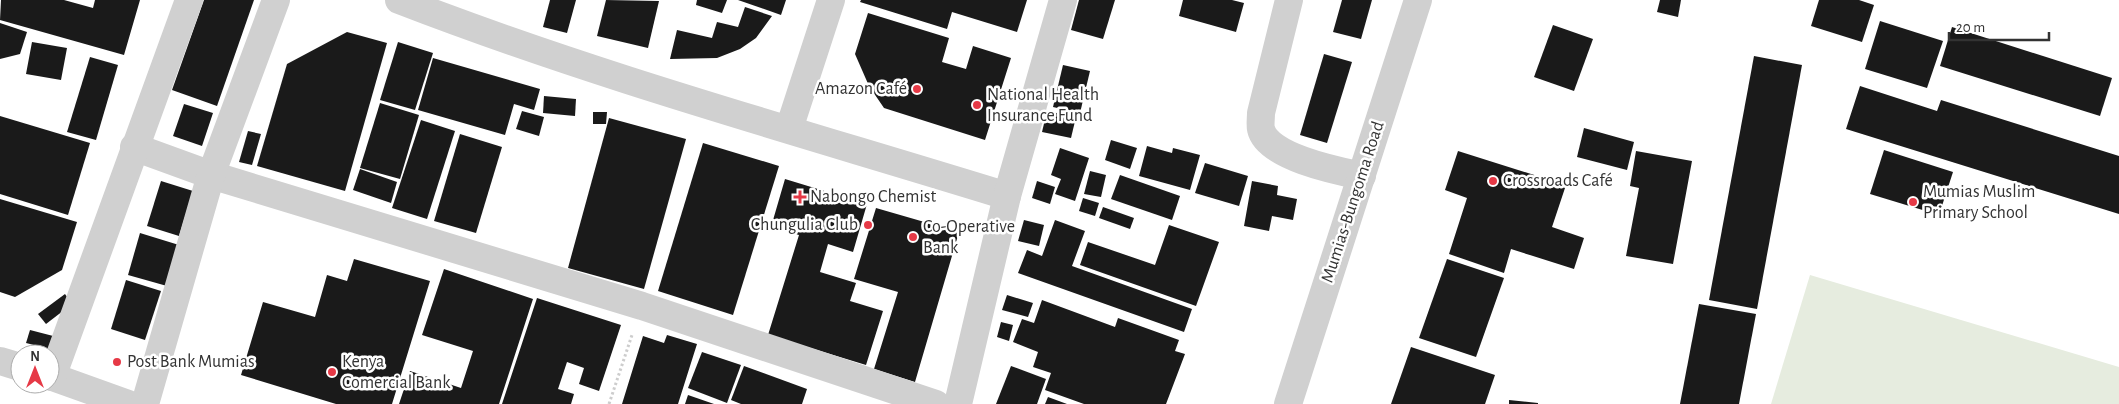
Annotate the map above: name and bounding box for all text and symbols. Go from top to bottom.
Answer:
scale bar [1949,10,2049,42]
text: 20 m [1956,20,1985,35]
place label: Amazon Café [815,80,907,98]
marker: Amazon Café [911,83,923,95]
place label: National Health Insurance Fund [987,86,1099,125]
marker: National Health Insurance Fund [971,99,983,111]
street label: Mumias-Bungoma Road [1318,119,1388,285]
place label: Crossroads Café [1503,172,1613,190]
marker: Crossroads Café [1487,175,1499,187]
place label: Mumias Muslim Primary School [1923,183,2035,222]
place label: Nabongo Chemist [810,188,936,206]
marker: Nabongo Chemist [794,191,806,203]
marker: Mumias Muslim Primary School [1907,196,1919,208]
place label: Chungulia Club [751,216,858,234]
place label: Co-Operative Bank [923,218,1015,257]
marker: Chungulia Club [862,219,874,231]
marker: Co-Operative Bank [907,231,919,243]
north arrow [10,344,60,394]
text: N [30,350,40,364]
place label: Post Bank Mumias [127,353,255,371]
place label: Kenya Comercial Bank [342,353,451,392]
marker: Post Bank Mumias [111,356,123,368]
marker: Kenya Comercial Bank [326,366,338,378]

